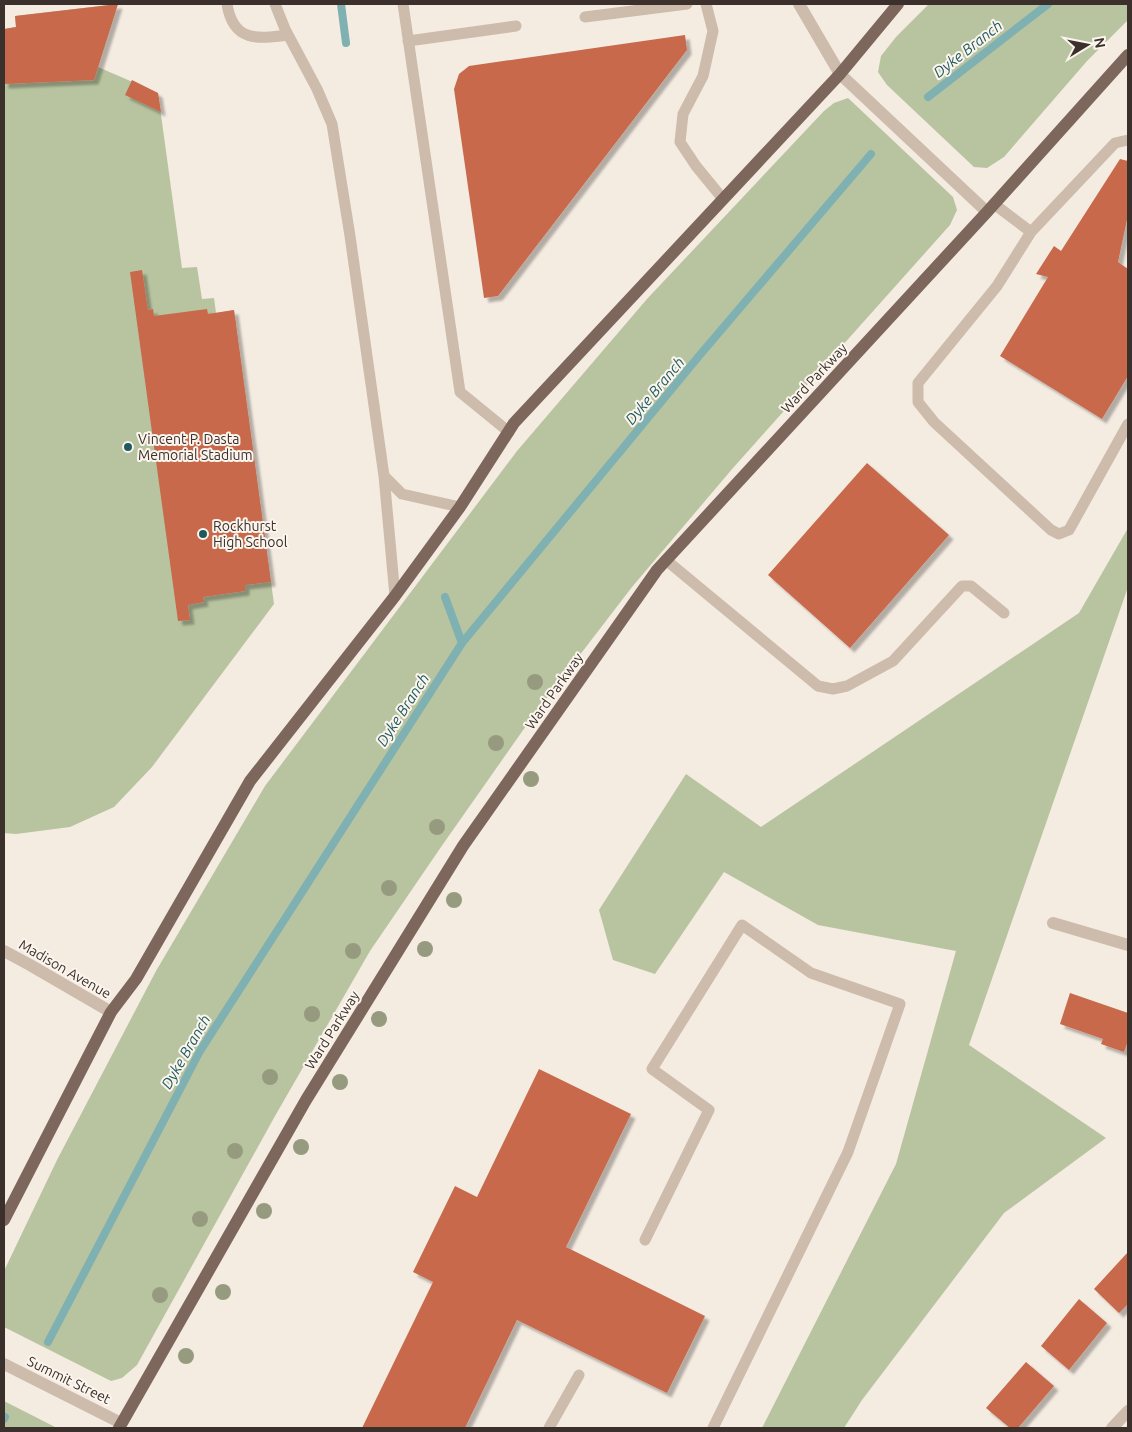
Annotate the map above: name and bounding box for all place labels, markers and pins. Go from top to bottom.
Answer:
place label: Vincent P. Dasta Memorial Stadium [138,431,253,463]
marker: Vincent P. Dasta Memorial Stadium [122,441,134,453]
place label: Rockhurst High School [213,518,288,550]
marker: Rockhurst High School [197,528,209,540]

